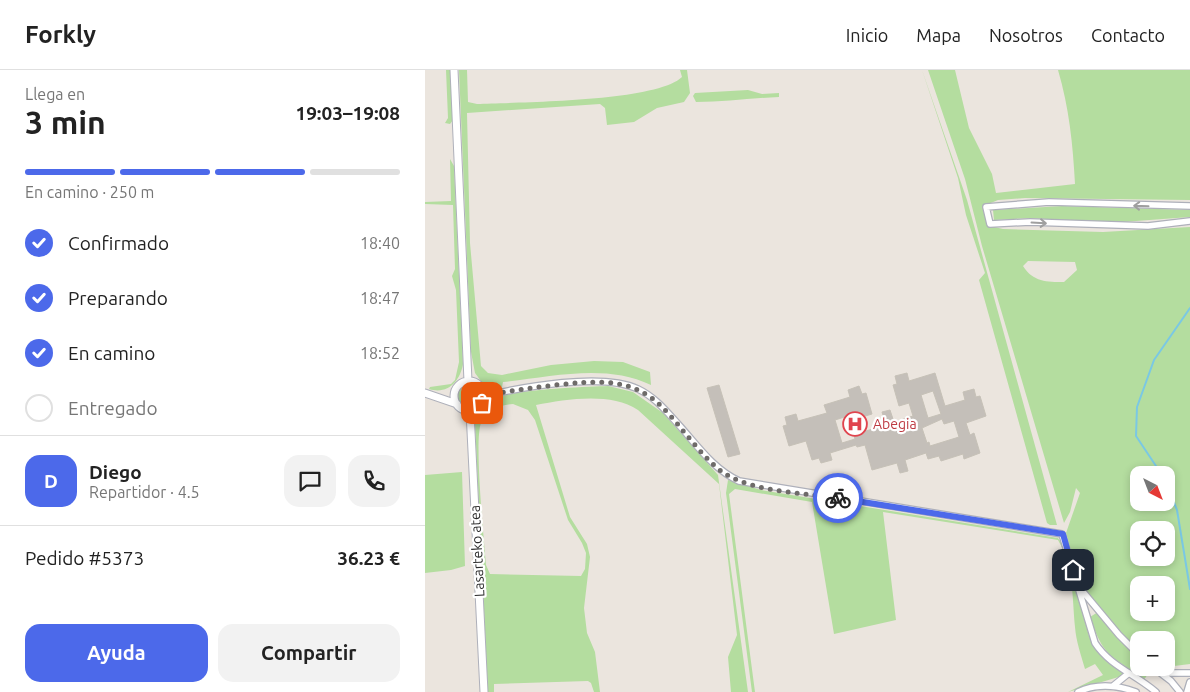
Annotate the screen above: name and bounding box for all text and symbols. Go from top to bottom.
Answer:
text: Forkly [25,21,96,48]
text: Inicio [846,25,888,45]
text: Mapa [916,25,961,45]
text: Nosotros [989,25,1063,45]
text: Contacto [1091,25,1165,45]
text: Llega en [25,85,85,103]
text: 19:03–19:08 [295,102,400,124]
text: 3 min [25,104,106,140]
text: En camino · 250 m [25,183,154,201]
one-way arrow [1134,201,1150,210]
one-way arrow [1030,218,1046,227]
icon: check [25,229,53,257]
text: Confirmado [68,232,169,254]
text: 18:40 [360,234,400,252]
icon: check [25,284,53,312]
text: Preparando [68,287,168,309]
text: 18:47 [360,289,400,307]
icon: check [25,339,53,367]
text: En camino [68,342,155,364]
text: 18:52 [360,344,400,362]
pin [461,382,503,424]
icon: bag [468,389,496,417]
text: Entregado [68,397,158,419]
hospital icon: Abegia [842,411,868,437]
place label: Abegia [873,416,917,432]
button: chat [284,455,336,507]
button: phone [348,455,400,507]
text: Diego [89,461,142,483]
north arrow [1130,466,1175,511]
map controls [1130,466,1175,676]
text: D [44,470,58,492]
courier [813,473,863,523]
text: Repartidor · 4.5 [89,483,200,501]
icon: bike [824,484,852,512]
street label: Lasarteko atea [467,505,487,597]
button: locate [1130,521,1175,566]
text: Pedido #5373 [25,547,144,569]
text: 36.23 € [337,547,400,569]
pin [1052,549,1094,591]
icon: home [1059,556,1087,584]
button: + [1130,576,1175,621]
button: Ayuda [25,624,208,682]
button: Compartir [218,624,400,682]
button: − [1130,631,1175,676]

